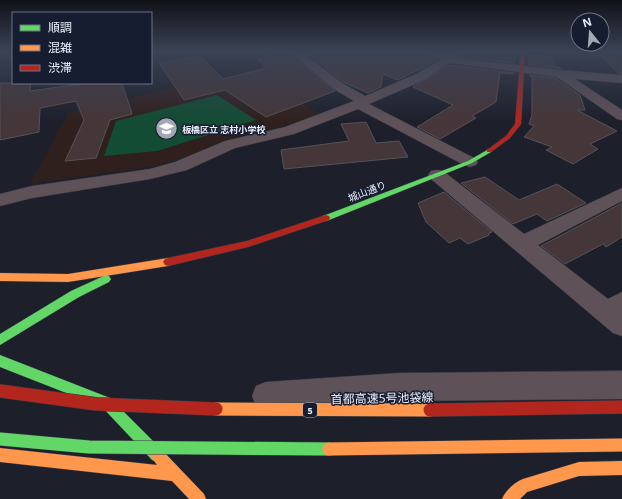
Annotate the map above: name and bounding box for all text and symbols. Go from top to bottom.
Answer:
legend [12,12,152,84]
north arrow [570,12,610,52]
text: N [580,13,593,30]
text: 順調 [48,19,72,36]
text: 混雑 [48,39,72,56]
text: 渋滞 [48,59,72,76]
school or university icon: 板橋区立 志村小学校 [154,116,180,142]
place label: 板橋区立 志村小学校 [182,123,266,136]
street label: 城山通り [346,177,388,205]
street label: 首都高速5号池袋線 [330,389,434,407]
road number: 5 [303,403,317,417]

